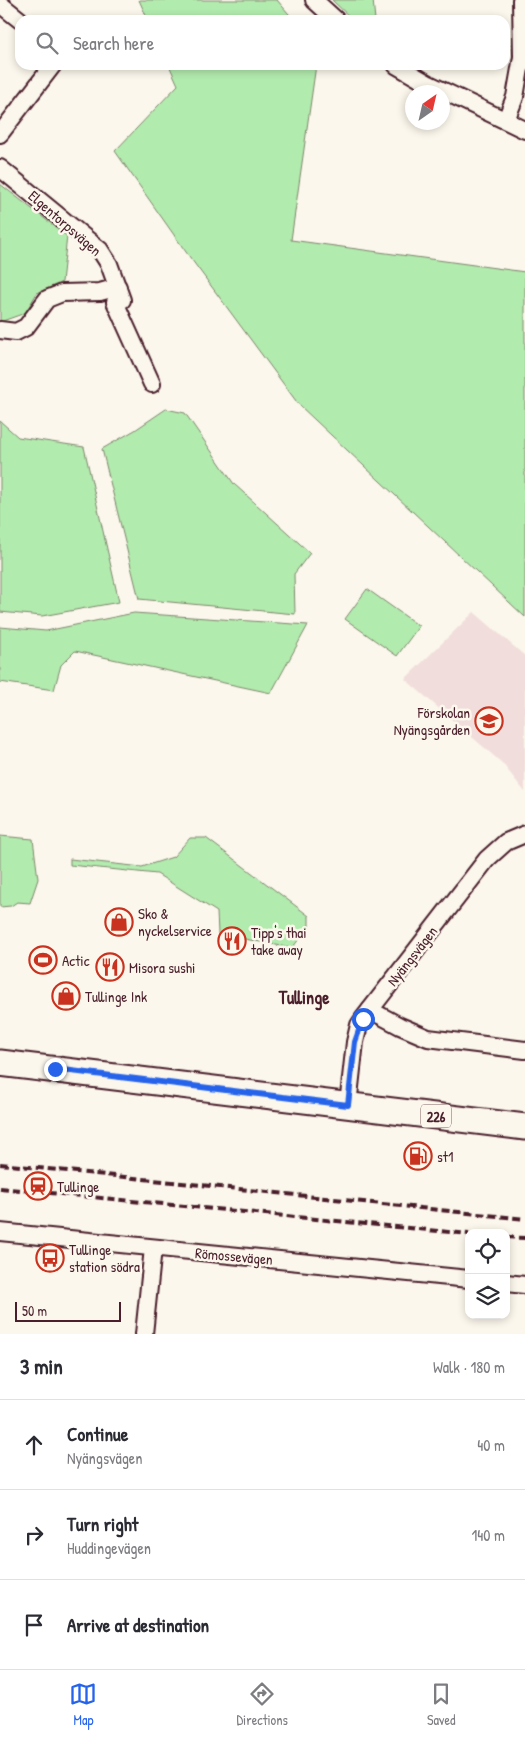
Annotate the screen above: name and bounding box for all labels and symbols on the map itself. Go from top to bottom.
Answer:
north arrow [405,85,450,130]
street label: Elgentorpsvägen [24,185,106,261]
place label: Förskolan Nyängsgården [394,702,470,740]
school or university icon: Förskolan Nyängsgården [474,706,504,736]
place label: Sko & nyckelservice [138,903,212,941]
shop icon: Sko & nyckelservice [104,907,134,937]
street label: Nyängsvägen [382,921,442,990]
place label: Tipp's thai take away [251,922,307,960]
restaurant icon: Tipp's thai take away [217,926,247,956]
sports icon: Actic [28,945,58,975]
place label: Actic [62,950,90,971]
restaurant icon: Misora sushi [95,952,125,982]
place label: Misora sushi [129,957,195,978]
shop icon: Tullinge Ink [51,981,81,1011]
district label: Tullinge [278,985,330,1011]
place label: Tullinge Ink [85,986,147,1007]
route start [352,1008,375,1031]
route end [44,1058,67,1081]
road number: 226 [421,1104,451,1128]
fuel station icon: st1 [403,1141,433,1171]
place label: st1 [437,1146,453,1167]
station icon: Tullinge [23,1171,53,1201]
place label: Tullinge [57,1176,99,1197]
place label: Tullinge station södra [69,1239,140,1277]
street label: Römossevägen [194,1242,274,1270]
bus stop icon: Tullinge station södra [35,1243,65,1273]
scale bar [15,1299,121,1322]

